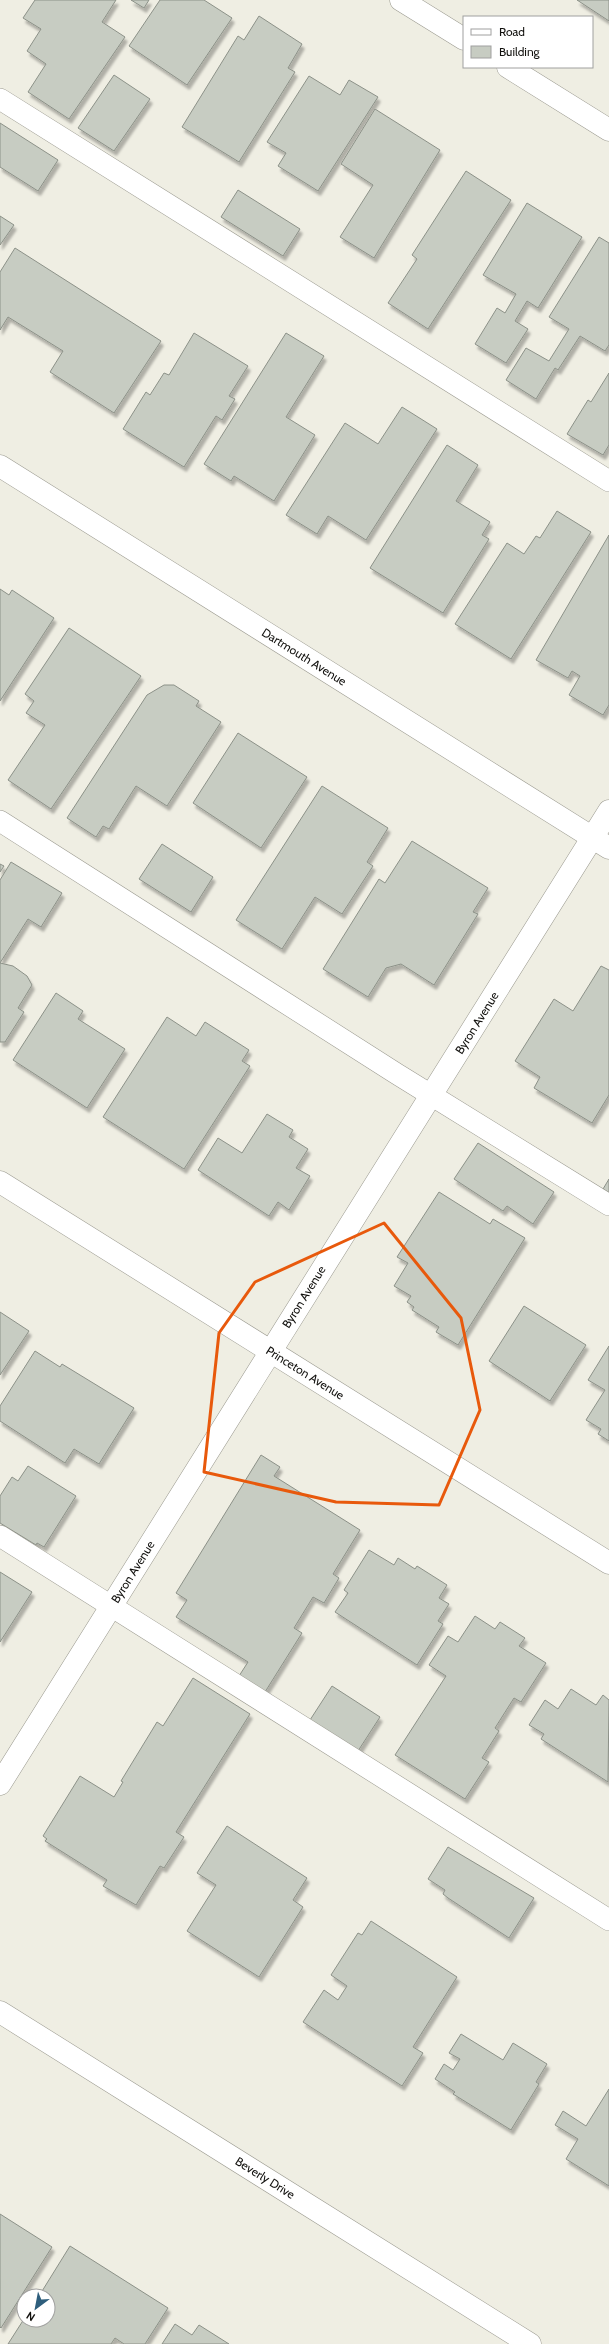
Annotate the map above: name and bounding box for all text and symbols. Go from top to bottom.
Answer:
legend [463,16,593,68]
text: Road [499,24,525,39]
text: Building [499,44,541,59]
street label: Dartmouth Avenue [259,625,349,689]
street label: Byron Avenue [451,989,502,1057]
street label: Byron Avenue [278,1263,329,1331]
street label: Princeton Avenue [263,1343,347,1403]
street label: Byron Avenue [107,1538,158,1606]
street label: Beverly Drive [233,2153,298,2202]
north arrow [16,2288,56,2328]
text: N [24,2308,38,2324]

